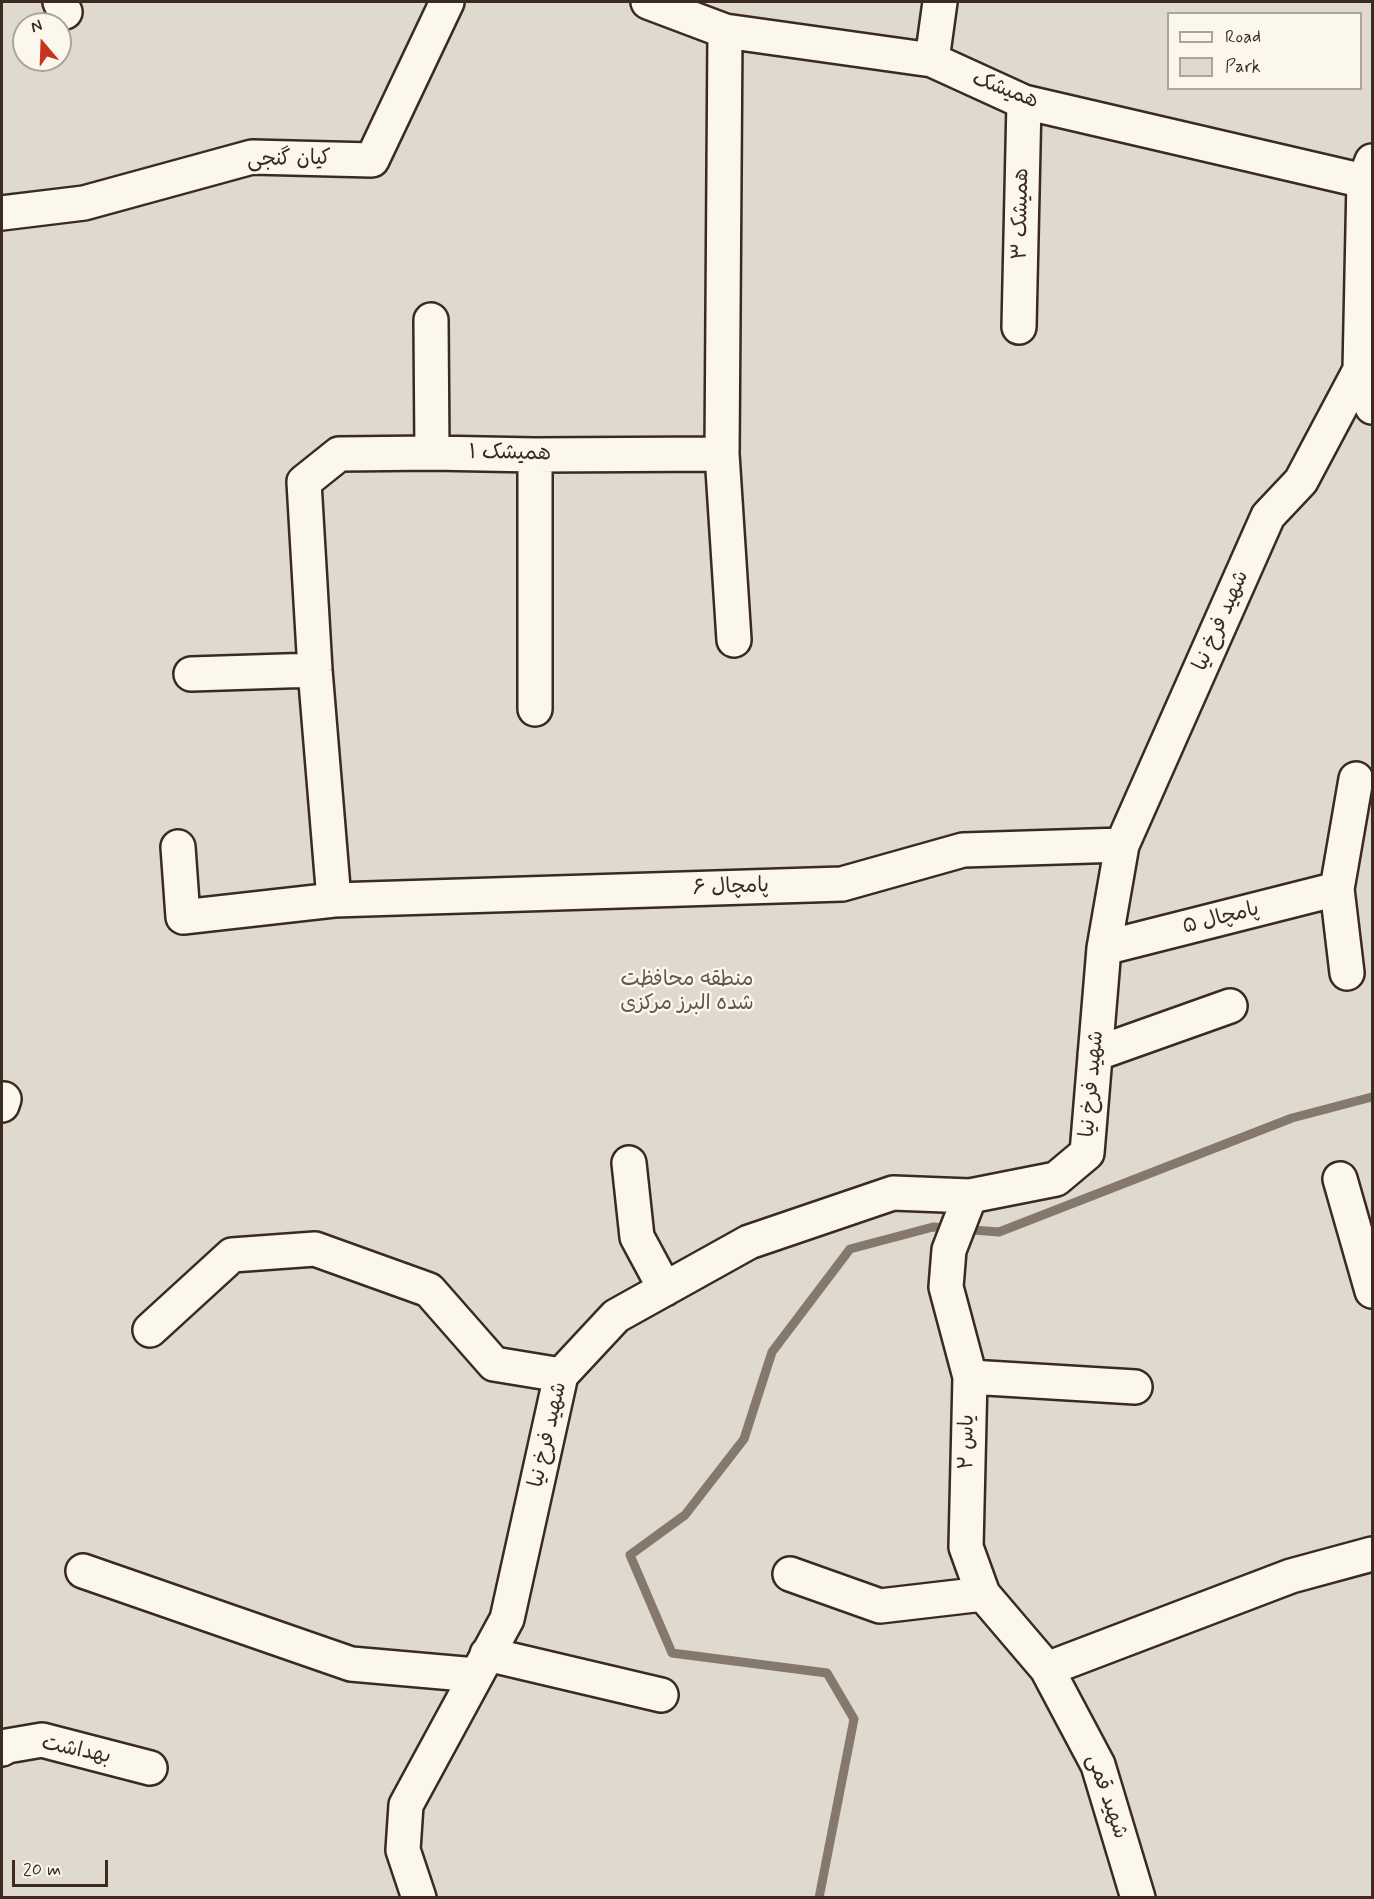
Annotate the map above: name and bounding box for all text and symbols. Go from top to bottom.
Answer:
north arrow [12,12,72,72]
legend [1167,12,1362,90]
text: N [28,15,45,38]
text: Road [1225,25,1261,49]
text: Park [1225,55,1261,79]
street label: همیشک [968,67,1042,115]
street label: کیان گنجی [247,147,331,173]
street label: همیشک ۳ [1009,168,1035,260]
street label: همیشک ۱ [469,441,551,467]
street label: شهید فرخ نیا [1189,567,1255,675]
street label: پامچال ۶ [692,874,770,902]
street label: پامچال ۵ [1180,897,1262,941]
park label: منطقه محافظت شده البرز مرکزی [620,968,754,1018]
street label: شهید فرخ نیا [1076,1029,1110,1139]
street label: شهید فرخ نیا [525,1380,573,1490]
street label: یاس ۲ [955,1414,981,1470]
street label: بهداشت [39,1731,113,1771]
street label: شهید قمی [1080,1752,1132,1842]
scale bar [15,1848,111,1886]
text: 20 m [23,1858,61,1882]

